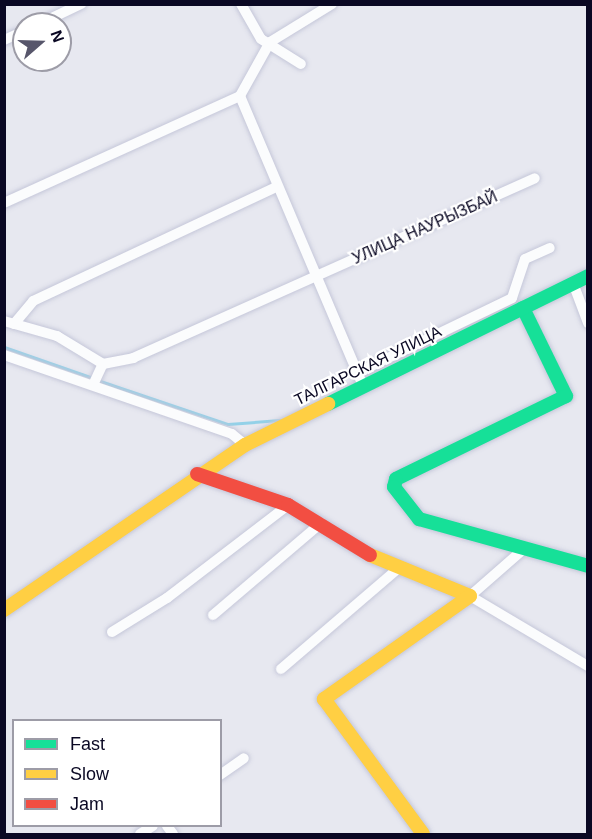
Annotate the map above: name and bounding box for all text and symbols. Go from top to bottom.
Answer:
north arrow [12,12,72,72]
text: N [48,28,67,45]
street label: УЛИЦА НАУРЫЗБАЙ [349,187,501,269]
street label: ТАЛГАРСКАЯ УЛИЦА [291,322,445,410]
legend [12,719,222,827]
text: Fast [70,734,105,754]
text: Slow [70,764,109,784]
text: Jam [70,794,104,814]

